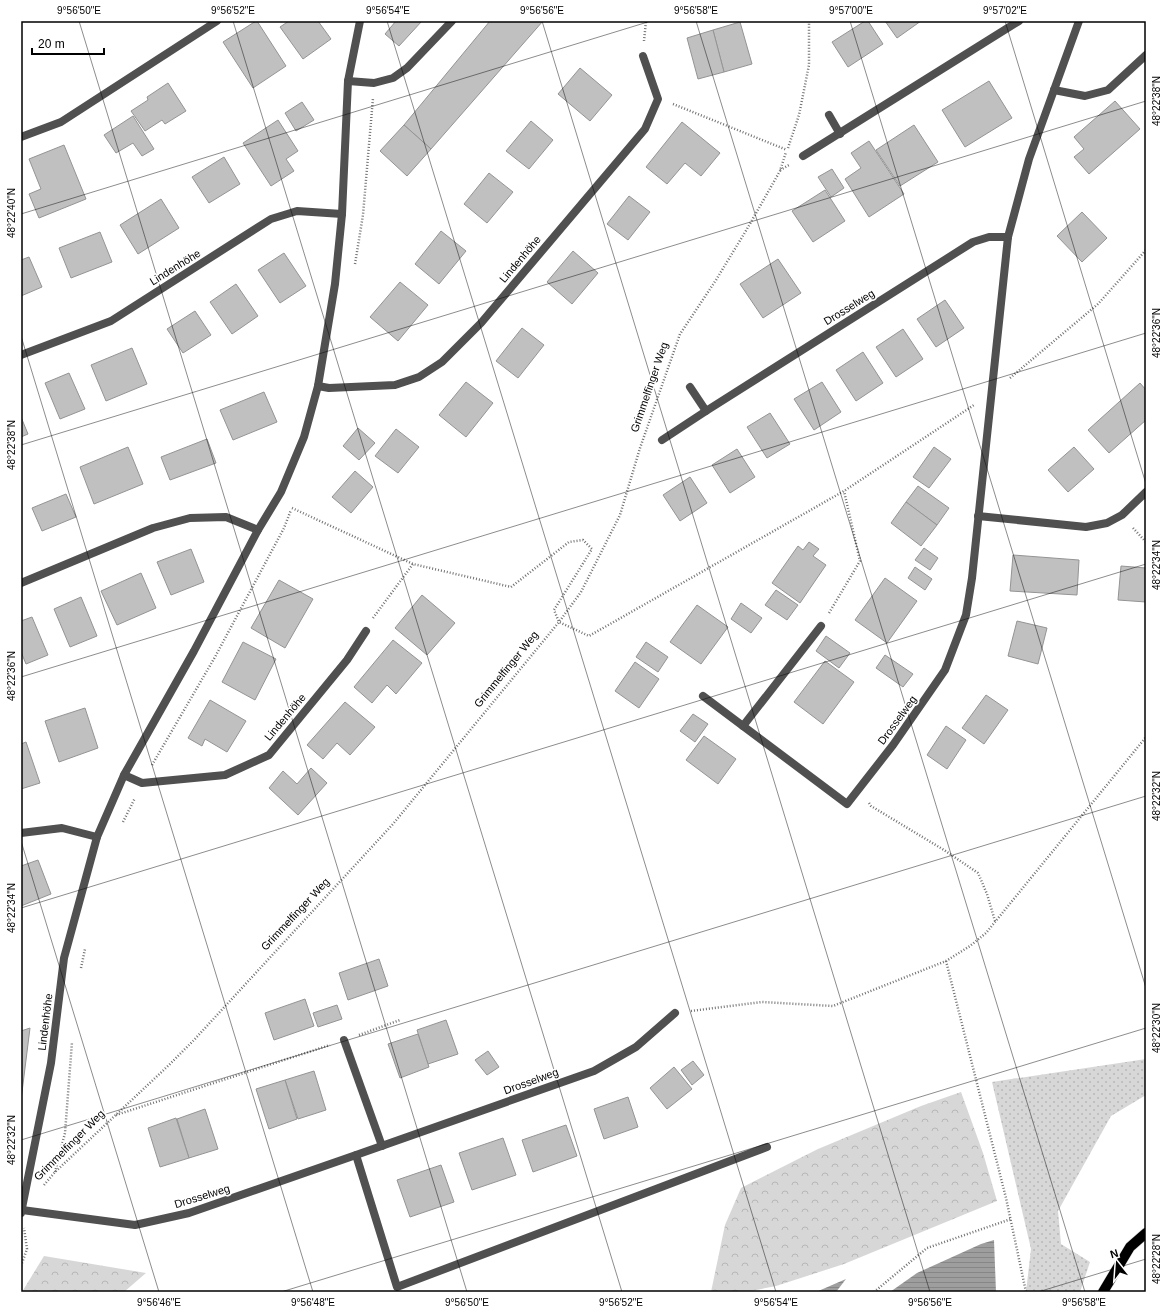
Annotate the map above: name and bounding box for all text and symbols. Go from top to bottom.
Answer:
text: 9°56'50"E [57,5,101,16]
text: 9°56'52"E [211,5,255,16]
text: 9°56'54"E [366,5,410,16]
text: 9°56'56"E [520,5,564,16]
text: 9°56'58"E [674,5,718,16]
text: 9°57'00"E [829,5,873,16]
text: 9°57'02"E [983,5,1027,16]
scale bar [32,30,104,56]
text: 20 m [38,37,65,51]
text: 48°22'38"N [1151,76,1162,126]
text: 48°22'40"N [6,188,17,238]
street label: Lindenhöhe [497,233,543,285]
street label: Lindenhöhe [147,247,203,287]
street label: Drosselweg [821,287,877,327]
text: 48°22'36"N [1151,308,1162,358]
street label: Grimmelfinger Weg [628,340,670,434]
text: 48°22'38"N [6,420,17,470]
text: 48°22'34"N [1151,540,1162,590]
street label: Grimmelfinger Weg [472,628,540,710]
text: 48°22'36"N [6,651,17,701]
street label: Lindenhöhe [262,691,308,743]
street label: Drosselweg [875,693,919,747]
text: 48°22'32"N [1151,771,1162,821]
street label: Grimmelfinger Weg [258,875,332,953]
text: 48°22'34"N [6,883,17,933]
street label: Lindenhöhe [36,993,54,1051]
text: 48°22'30"N [1151,1003,1162,1053]
street label: Drosselweg [502,1066,560,1096]
street label: Grimmelfinger Weg [31,1107,107,1183]
text: 48°22'32"N [6,1115,17,1165]
street label: Drosselweg [173,1182,231,1210]
text: 48°22'28"N [1151,1234,1162,1284]
north arrow [1097,1243,1137,1283]
text: N [1109,1247,1120,1260]
text: 9°56'46"E [137,1297,181,1308]
text: 9°56'48"E [291,1297,335,1308]
text: 9°56'50"E [445,1297,489,1308]
text: 9°56'52"E [599,1297,643,1308]
text: 9°56'54"E [754,1297,798,1308]
text: 9°56'56"E [908,1297,952,1308]
text: 9°56'58"E [1062,1297,1106,1308]

